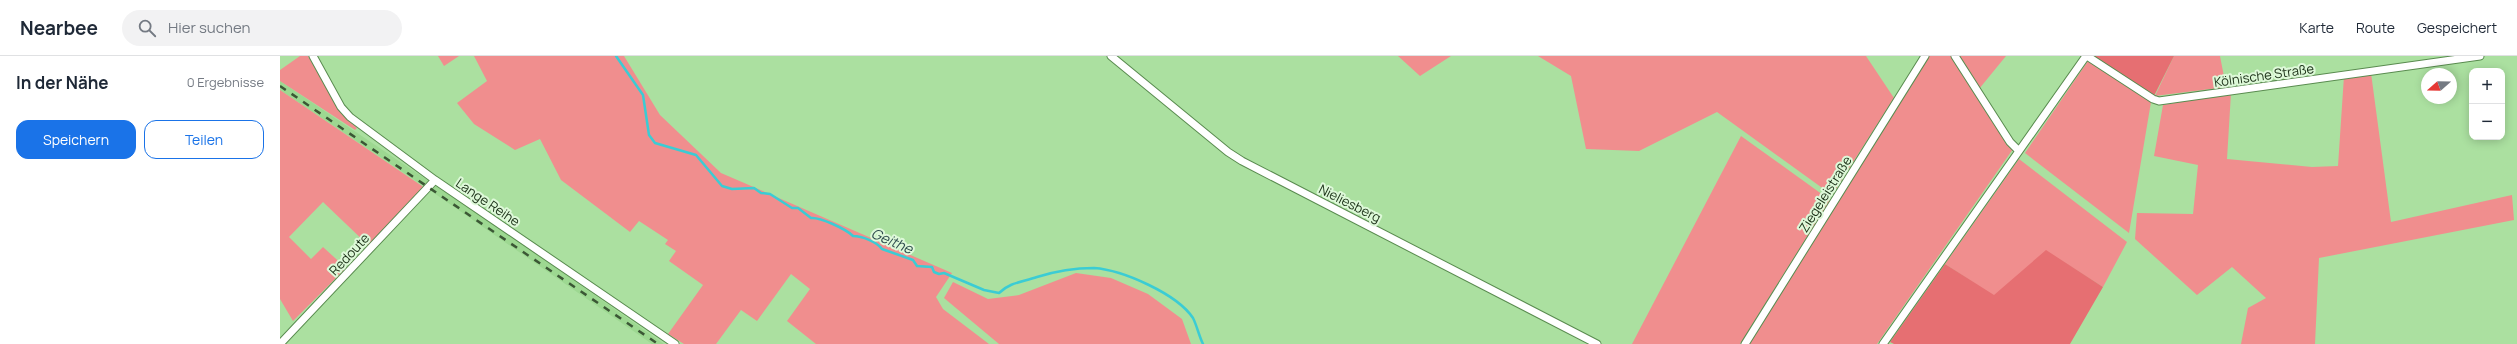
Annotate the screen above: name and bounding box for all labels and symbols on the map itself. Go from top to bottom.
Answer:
street label: Kölnische Straße [2213,59,2316,91]
north arrow [2421,68,2457,104]
street label: Ziegeleistraße [1794,152,1856,236]
street label: Lange Reihe [452,174,524,230]
street label: Nieliesberg [1316,180,1384,226]
water label: Geithe [868,223,917,258]
street label: Redoute [325,229,373,279]

